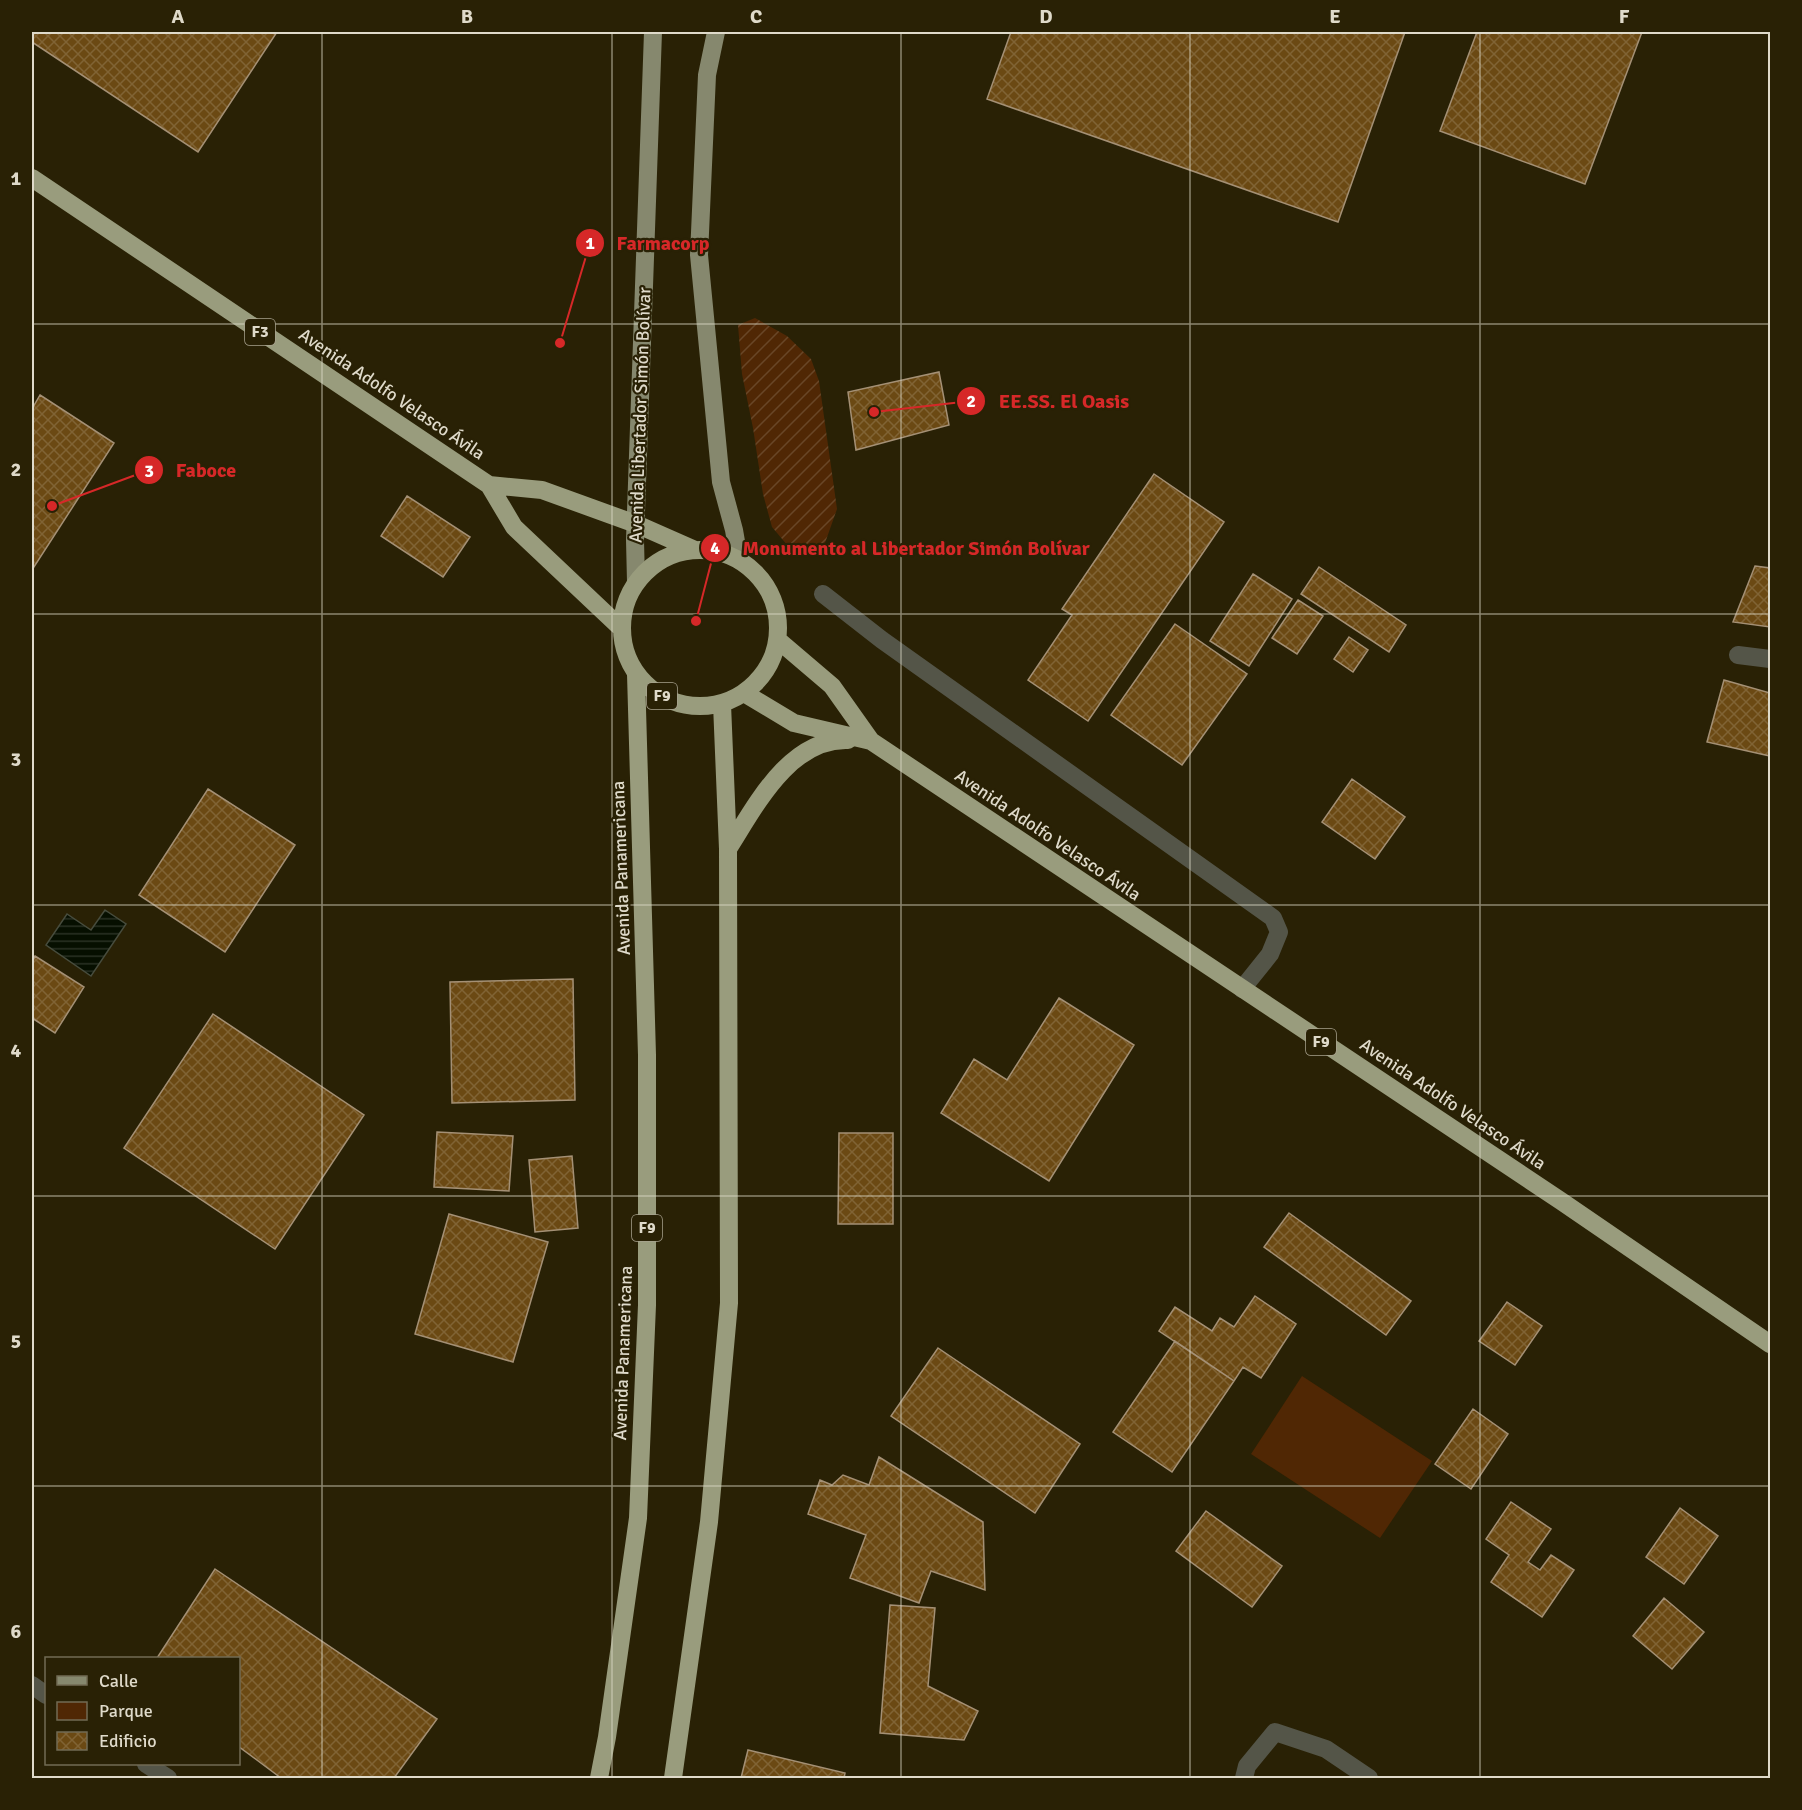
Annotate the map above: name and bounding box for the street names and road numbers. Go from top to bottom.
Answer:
street label: Avenida Libertador Simón Bolívar [625,286,655,543]
road number: F3 [245,319,275,345]
street label: Avenida Adolfo Velasco Ávila [295,323,489,465]
road number: F9 [647,683,677,709]
street label: Avenida Adolfo Velasco Ávila [951,764,1145,906]
street label: Avenida Panamericana [607,780,635,956]
road number: F9 [1306,1029,1336,1055]
street label: Avenida Adolfo Velasco Ávila [1356,1033,1550,1175]
road number: F9 [632,1215,662,1241]
street label: Avenida Panamericana [609,1265,637,1441]

